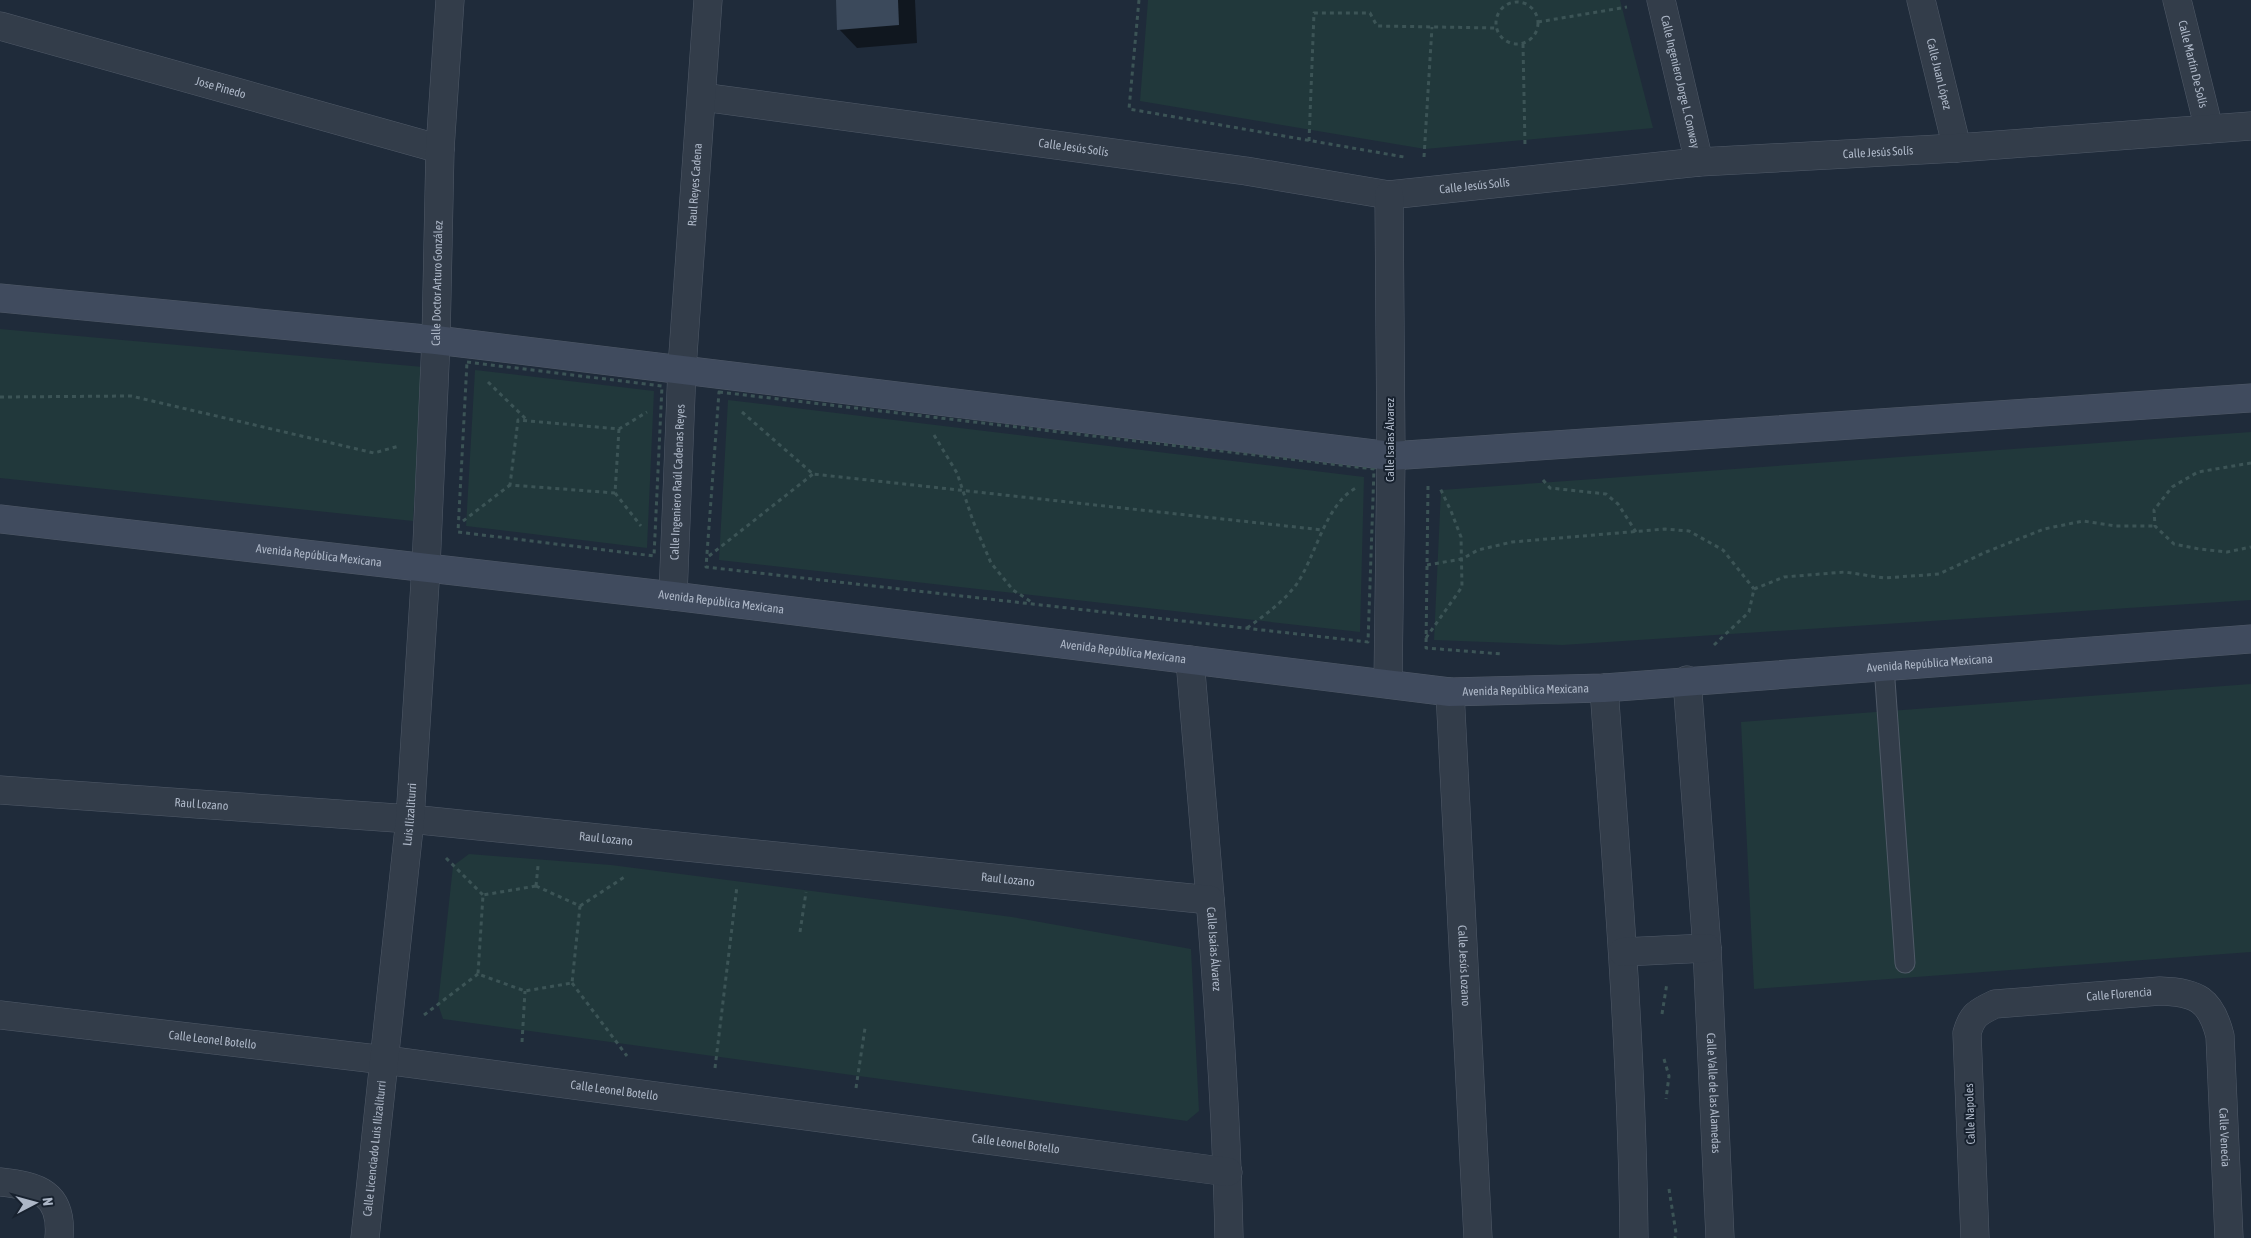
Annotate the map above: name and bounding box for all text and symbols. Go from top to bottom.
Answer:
street label: Calle Ingeniero Jorge L. Conway [1658,14,1703,150]
street label: Calle Martín De Solís [2175,19,2211,109]
street label: Calle Juan López [1924,37,1955,112]
street label: Jose Pinedo [194,74,248,101]
street label: Calle Jesús Solís [1038,136,1109,159]
street label: Raul Reyes Cadena [685,143,705,227]
street label: Calle Jesús Solís [1842,143,1914,161]
street label: Calle Jesús Solís [1439,175,1510,197]
street label: Calle Doctor Arturo González [429,220,446,346]
street label: Calle Isaías Álvarez [1383,397,1397,482]
street label: Calle Ingeniero Raúl Cadenas Reyes [667,404,688,560]
street label: Avenida República Mexicana [255,541,383,570]
street label: Avenida República Mexicana [658,587,785,617]
street label: Avenida República Mexicana [1060,637,1187,666]
street label: Avenida República Mexicana [1866,652,1993,675]
street label: Avenida República Mexicana [1462,681,1589,699]
street label: Luis Ilizaliturri [400,782,419,847]
street label: Raul Lozano [174,795,229,813]
street label: Raul Lozano [578,829,634,849]
street label: Raul Lozano [980,870,1036,889]
street label: Calle Isaías Álvarez [1204,906,1224,992]
street label: Calle Jesús Lozano [1455,925,1473,1007]
street label: Calle Florencia [2086,985,2152,1004]
street label: Calle Leonel Botello [168,1028,258,1052]
street label: Calle Valle de las Alamedas [1704,1033,1723,1154]
street label: Calle Leonel Botello [570,1078,659,1103]
street label: Calle Licenciado Luis Ilizaliturri [360,1080,389,1217]
street label: Calle Napoles [1962,1083,1978,1145]
street label: Calle Venecia [2216,1107,2233,1167]
street label: Calle Leonel Botello [971,1131,1061,1157]
north arrow [10,1178,60,1228]
text: N [40,1197,56,1207]

